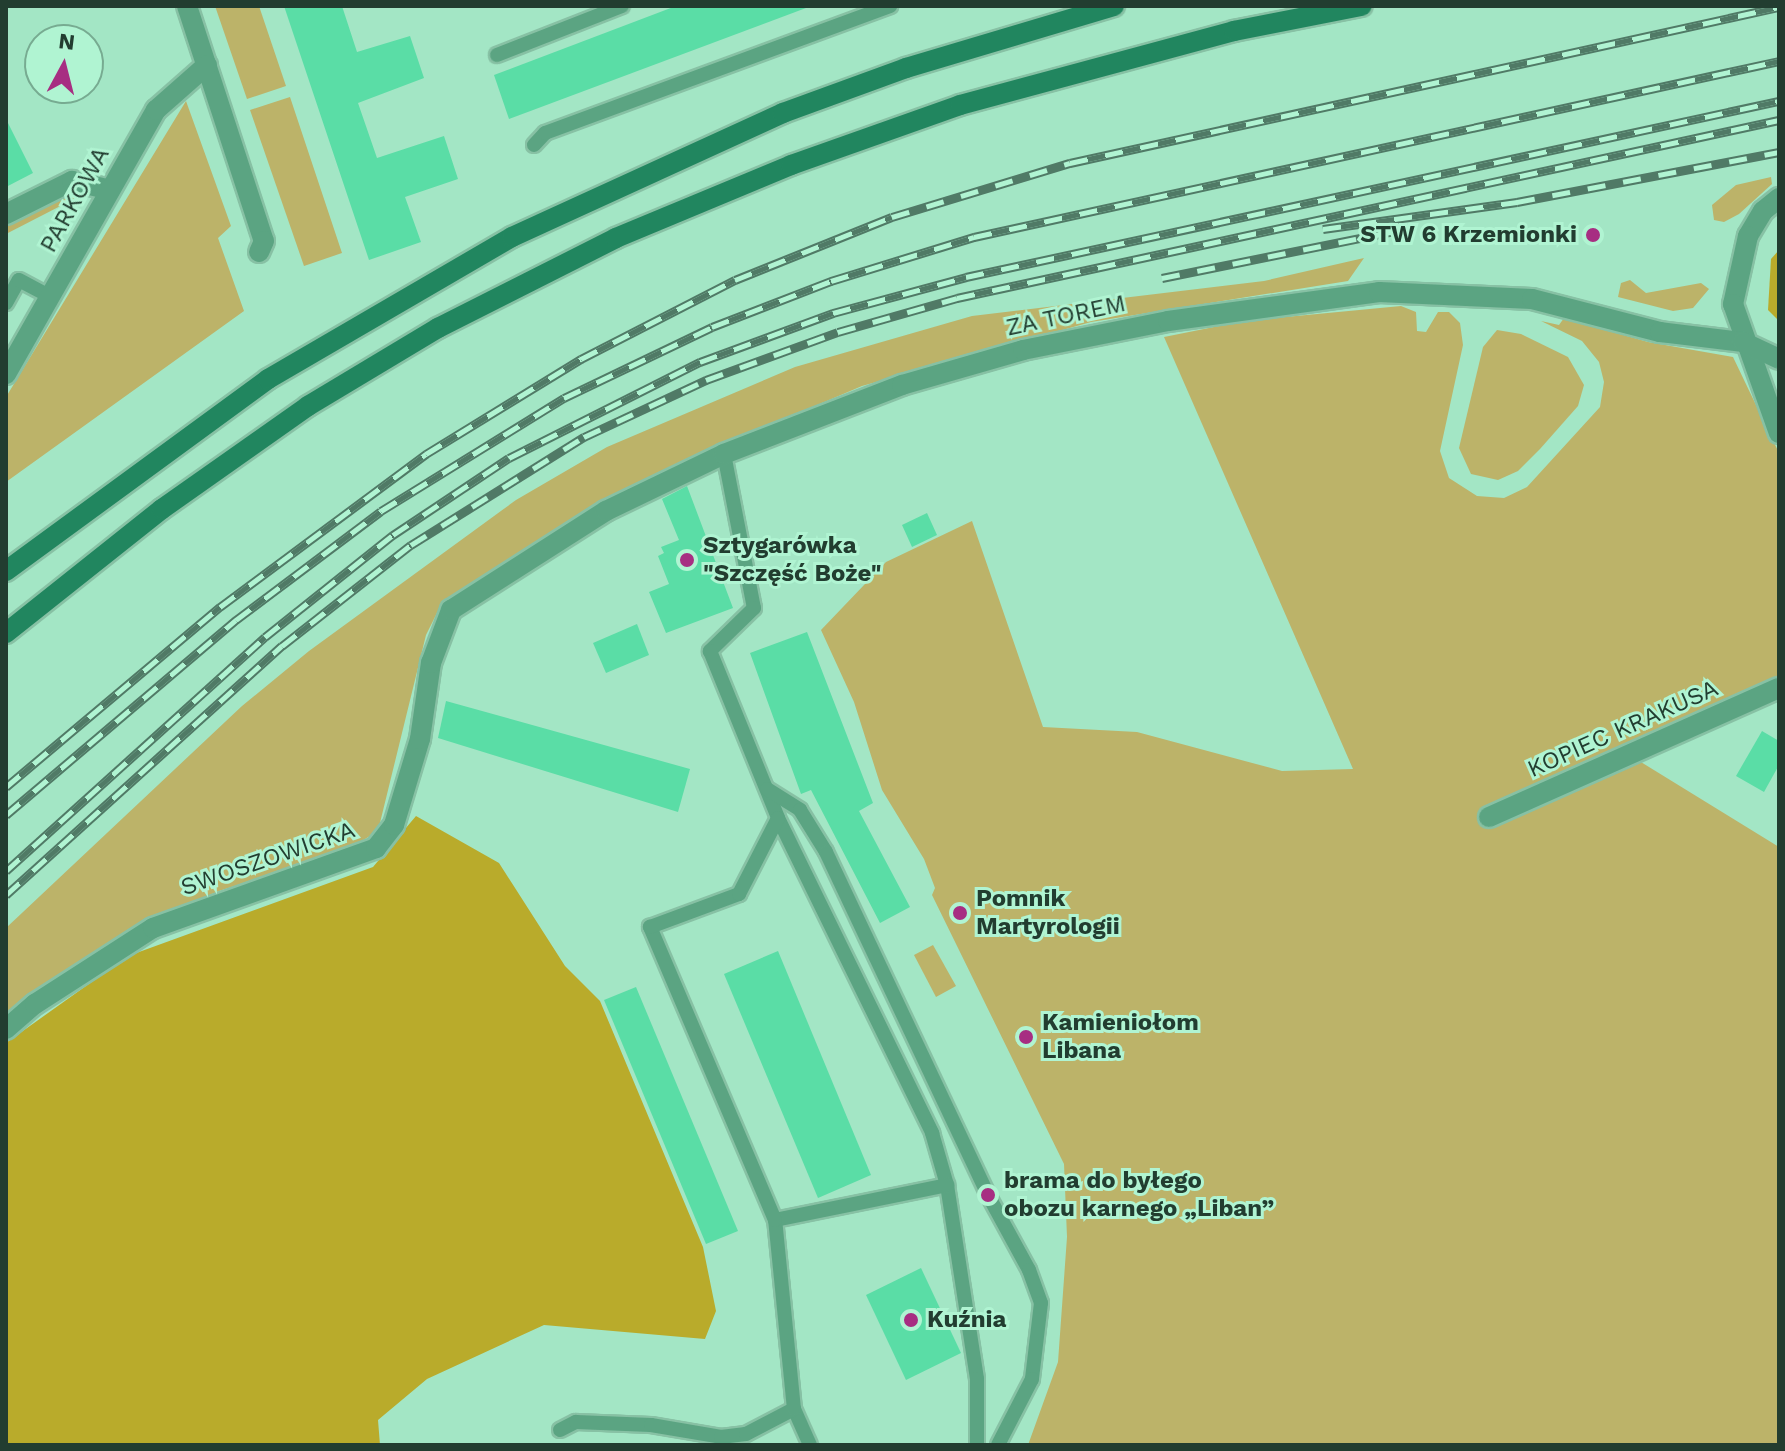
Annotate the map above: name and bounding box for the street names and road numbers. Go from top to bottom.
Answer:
street label: PARKOWA [34,142,116,258]
street label: ZA TOREM [1003,289,1129,343]
street label: KOPIEC KRAKUSA [1523,674,1723,784]
street label: SWOSZOWICKA [177,816,359,902]

